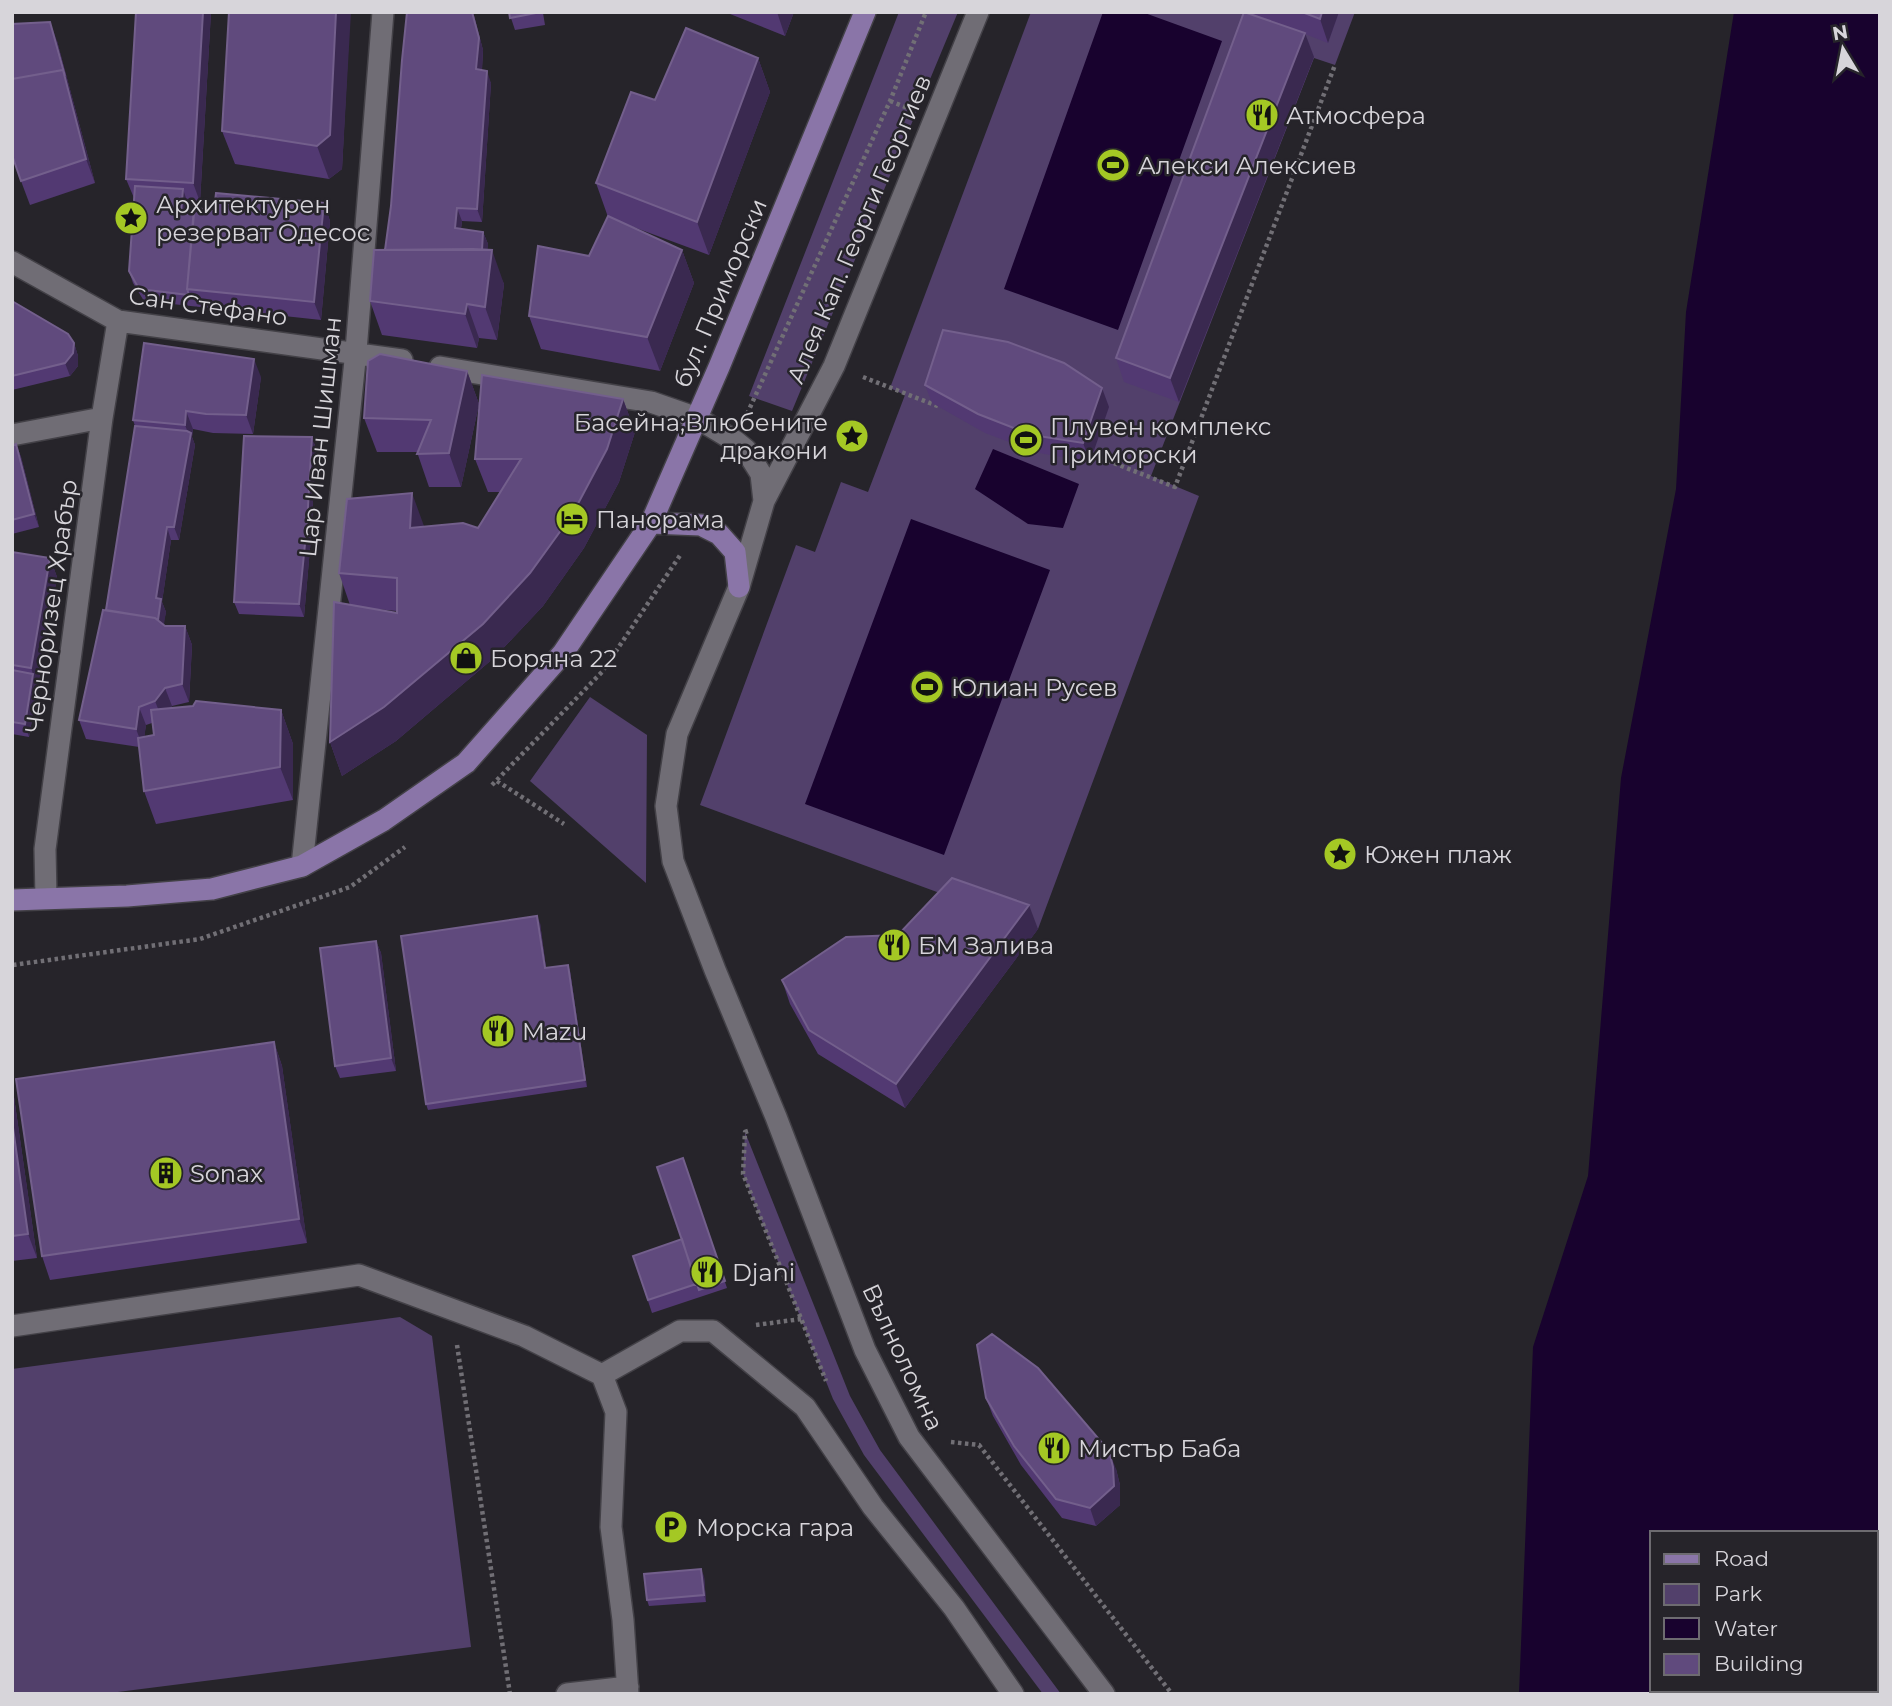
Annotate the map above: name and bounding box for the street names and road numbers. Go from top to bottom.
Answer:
street label: Алея Кап. Георги Георгиев [781,70,937,388]
street label: бул. Приморски [667,194,773,392]
street label: Сан Стефано [127,280,289,332]
street label: Цар Иван Шишман [293,315,347,559]
street label: Черноризец Храбър [19,477,83,735]
street label: Вълноломна [856,1279,950,1435]

